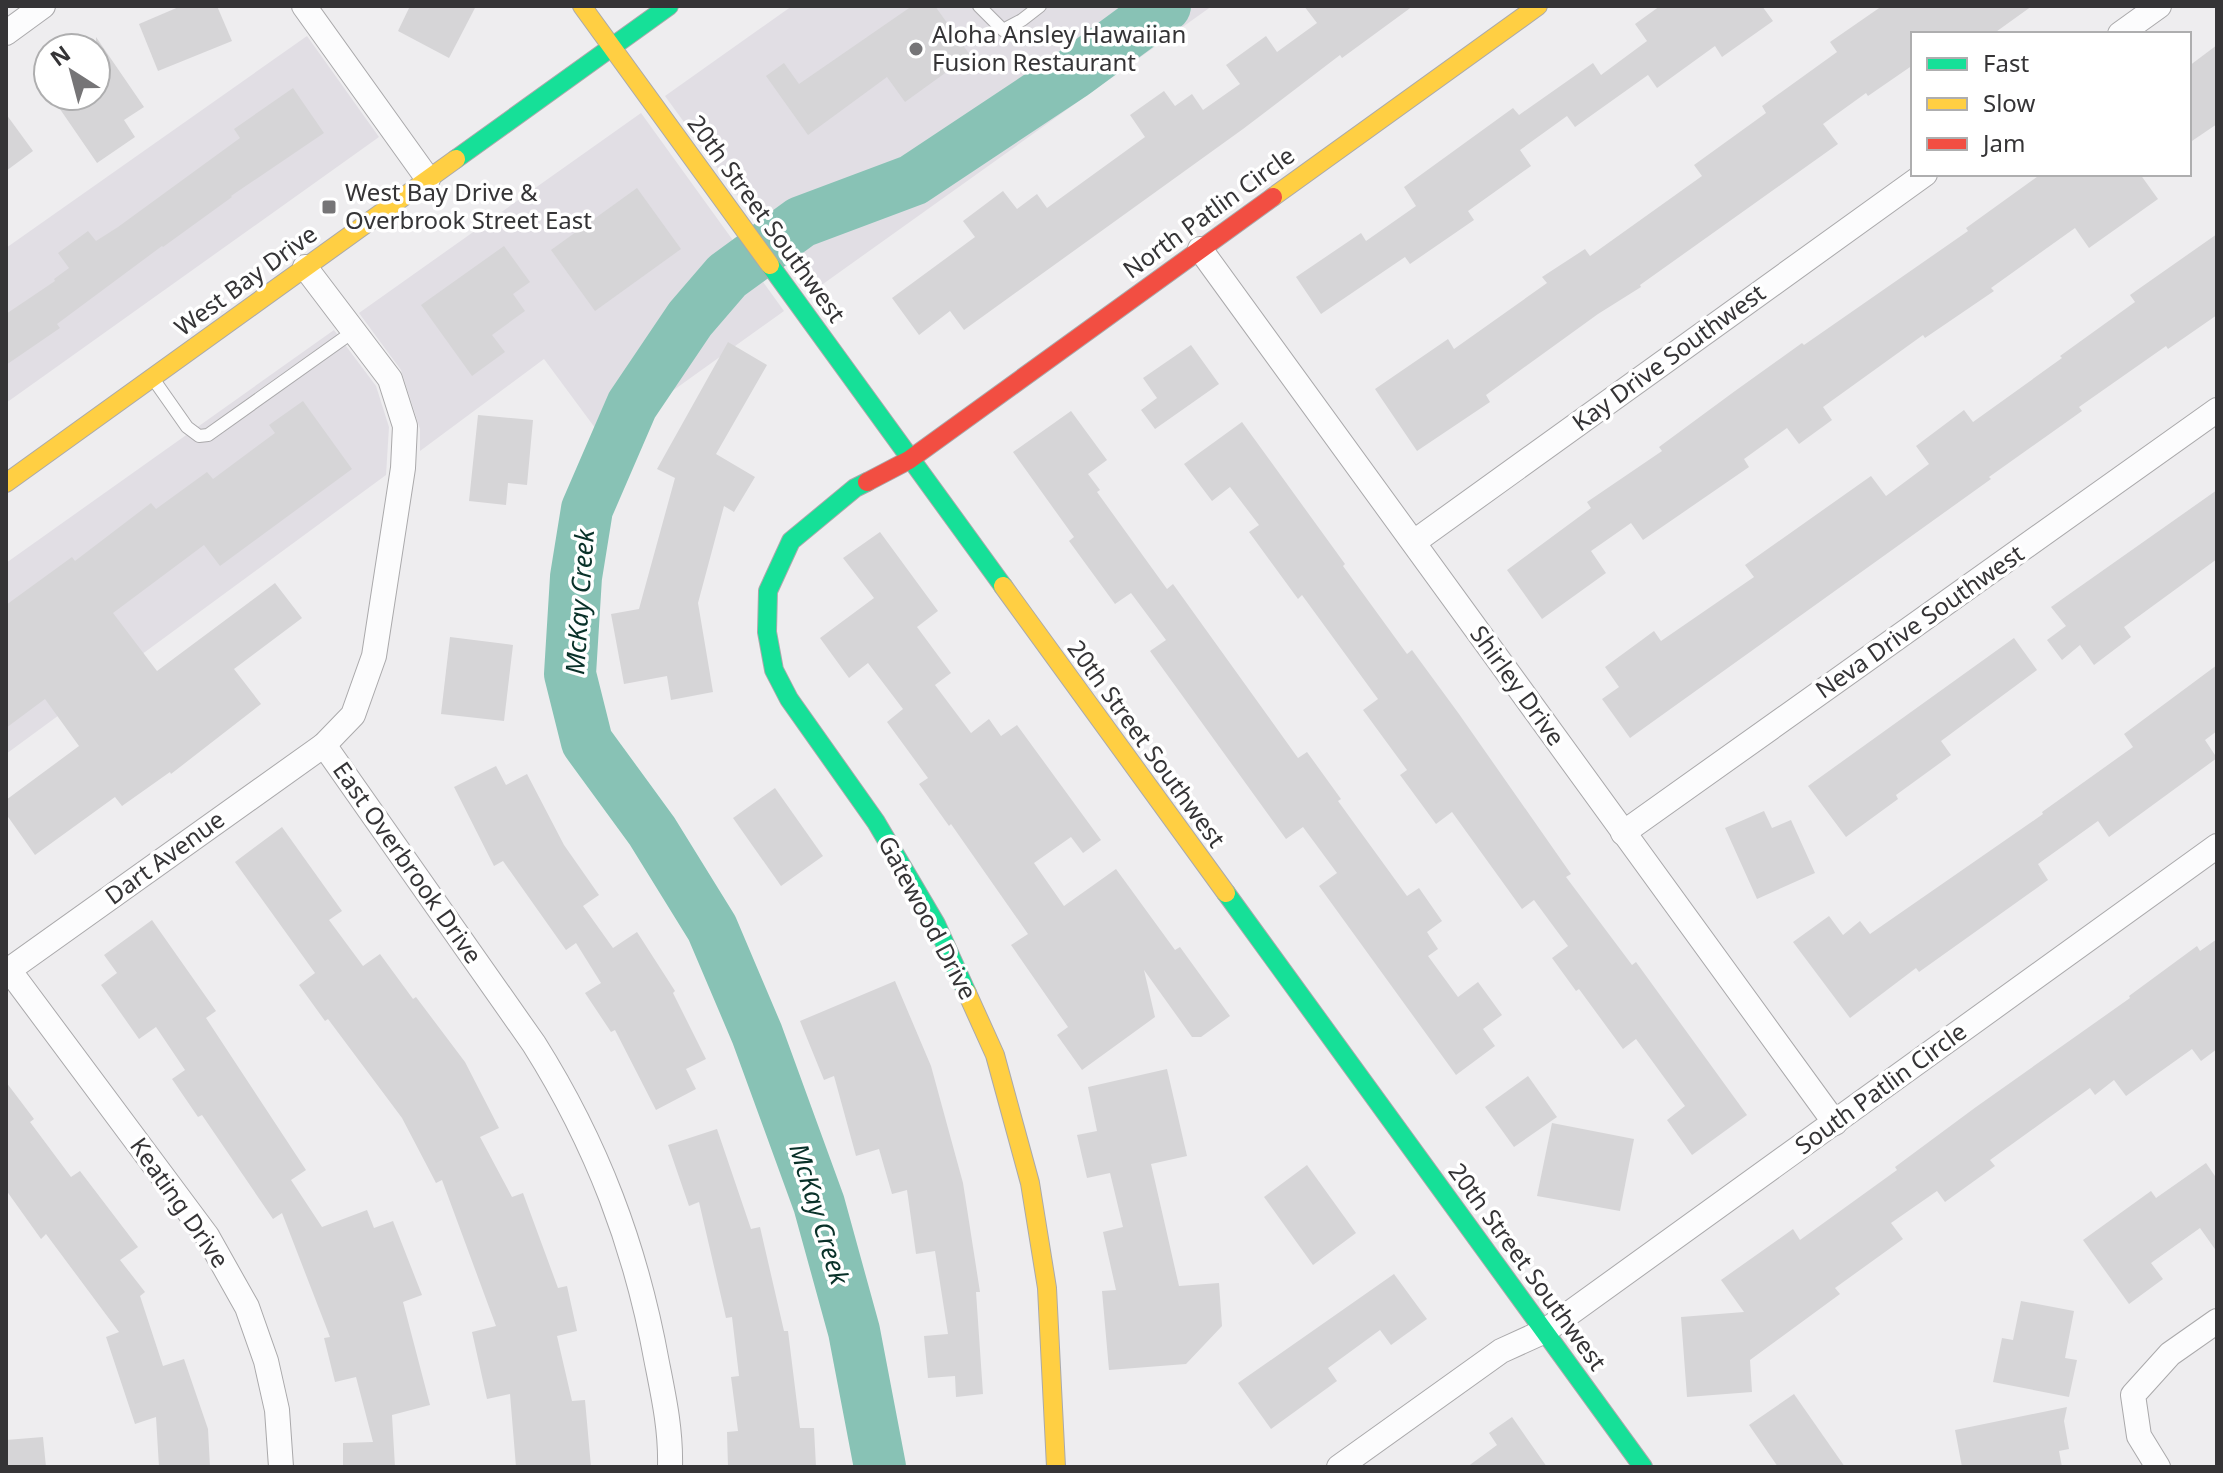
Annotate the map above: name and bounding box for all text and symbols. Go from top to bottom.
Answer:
place label: Aloha Ansley Hawaiian Fusion Restaurant [932,17,1186,78]
north arrow [32,32,112,112]
legend [1911,32,2191,176]
text: N [44,38,76,72]
marker: Aloha Ansley Hawaiian Fusion Restaurant [907,40,925,58]
text: Fast [1983,46,2029,79]
text: Slow [1983,86,2035,119]
street label: 20th Street Southwest [681,108,854,329]
text: Jam [1981,126,2025,159]
street label: North Patlin Circle [1116,138,1301,285]
place label: West Bay Drive & Overbrook Street East [345,175,592,236]
marker: West Bay Drive & Overbrook Street East [320,198,338,216]
street label: West Bay Drive [167,217,323,343]
street label: Kay Drive Southwest [1565,275,1772,438]
water label: McKay Creek [556,527,602,676]
street label: Neva Drive Southwest [1808,536,2030,705]
street label: Shirley Drive [1463,618,1573,752]
street label: 20th Street Southwest [1061,633,1234,854]
street label: East Overbrook Drive [326,755,490,970]
street label: Dart Avenue [98,802,230,911]
street label: Gatewood Drive [871,830,985,1005]
street label: South Patlin Circle [1788,1014,1973,1161]
street label: Keating Drive [123,1130,237,1274]
water label: McKay Creek [781,1139,859,1290]
street label: 20th Street Southwest [1442,1156,1615,1377]

